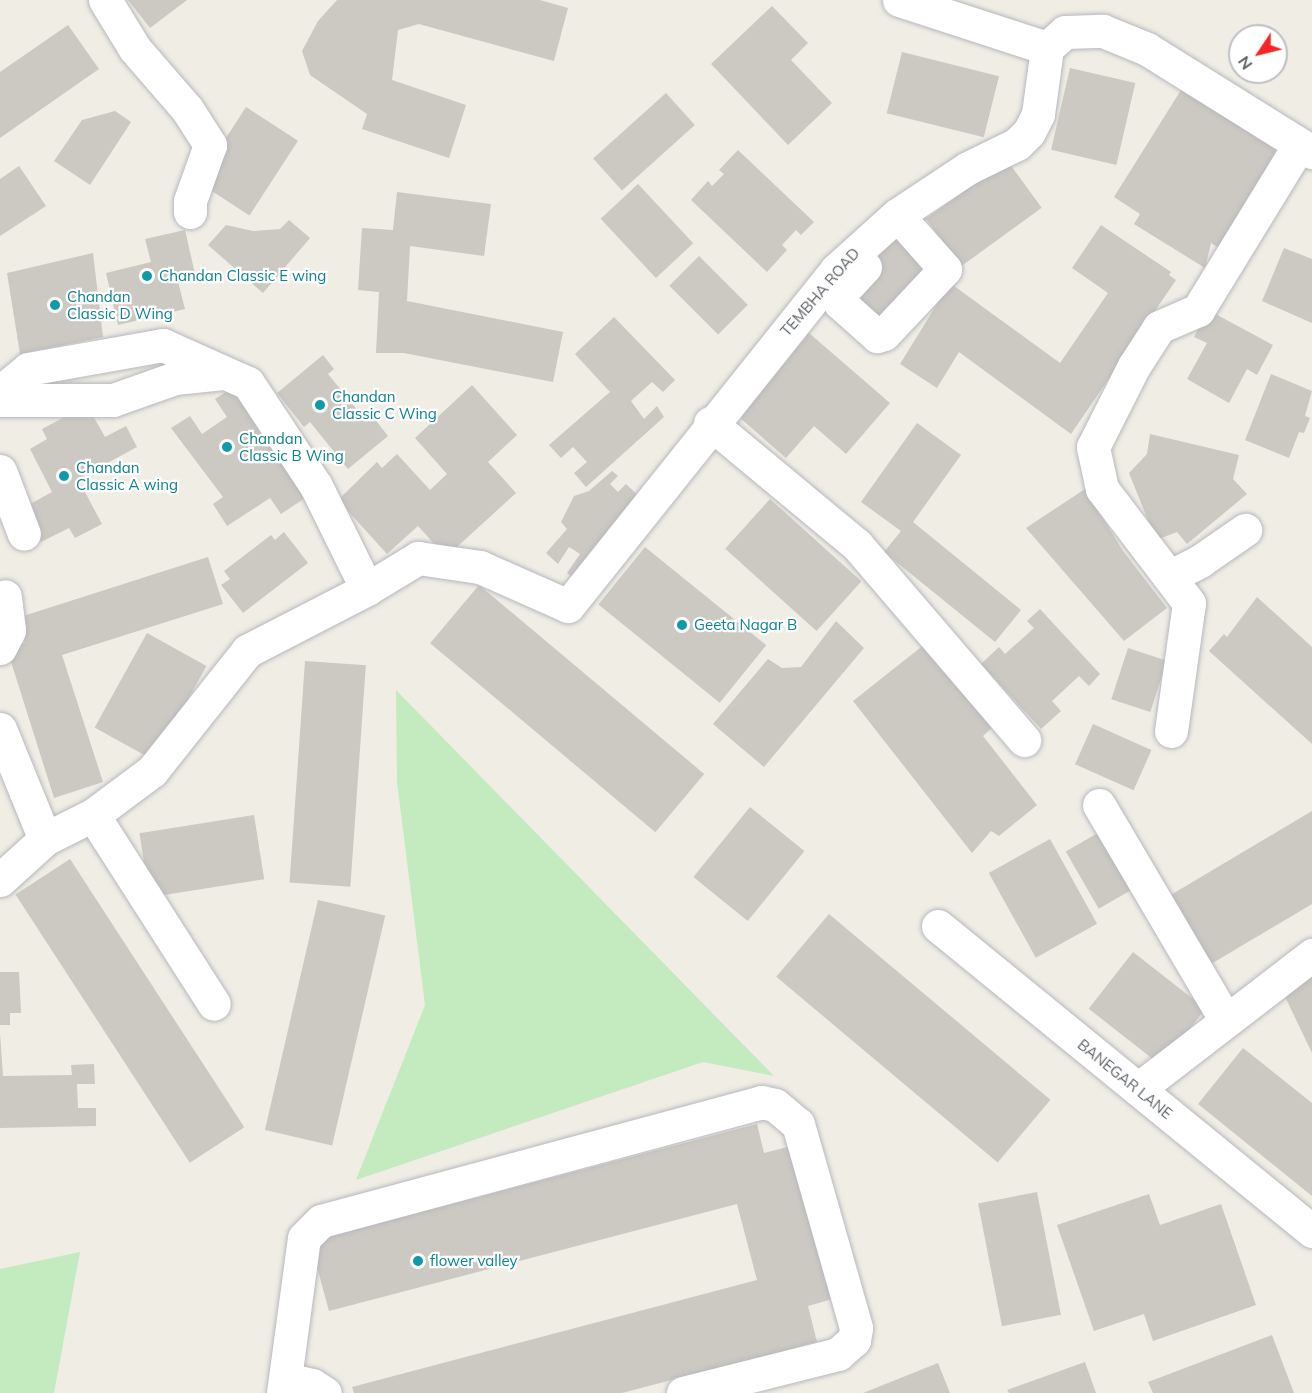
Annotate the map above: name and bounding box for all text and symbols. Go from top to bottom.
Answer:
north arrow [1228,24,1288,84]
text: N [1233,52,1257,74]
street label: TEMBHA ROAD [777,244,863,340]
place label: Chandan Classic E wing [159,267,326,285]
marker: Chandan Classic E wing [140,269,154,283]
place label: Chandan Classic D Wing [67,287,173,322]
marker: Chandan Classic D Wing [48,298,62,312]
place label: Chandan Classic C Wing [332,387,437,422]
marker: Chandan Classic C Wing [313,398,327,412]
place label: Chandan Classic B Wing [239,429,344,464]
marker: Chandan Classic B Wing [220,440,234,454]
place label: Chandan Classic A wing [76,458,178,493]
marker: Chandan Classic A wing [57,469,71,483]
place label: Geeta Nagar B [694,616,797,634]
marker: Geeta Nagar B [675,618,689,632]
street label: BANEGAR LANE [1074,1035,1176,1123]
place label: flower valley [430,1252,518,1270]
marker: flower valley [411,1254,425,1268]

